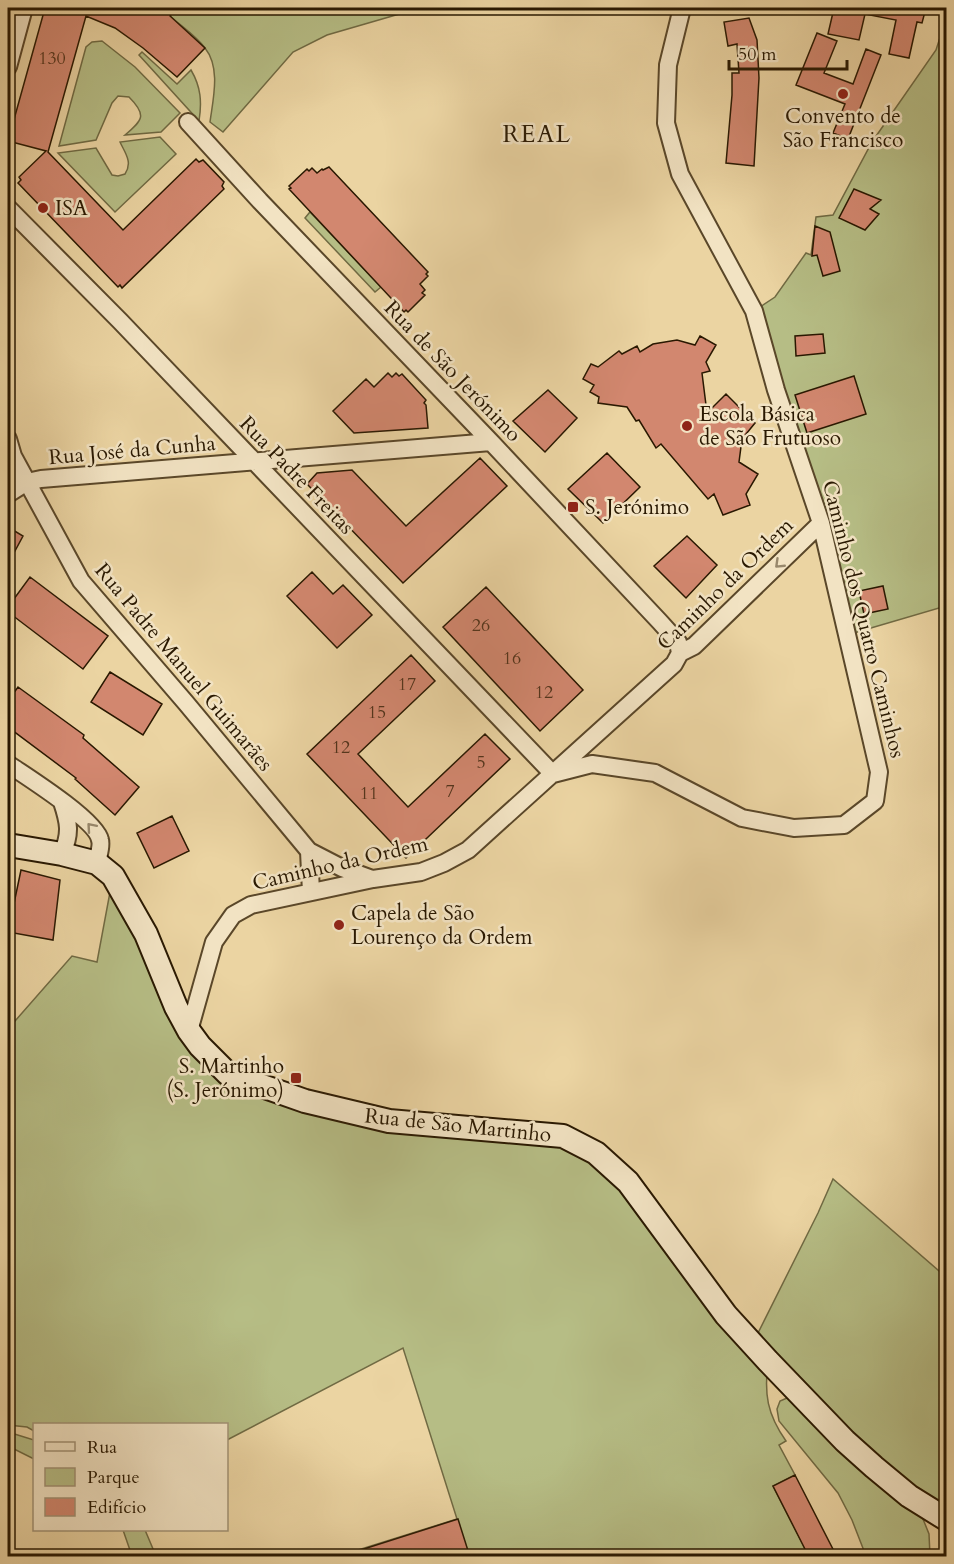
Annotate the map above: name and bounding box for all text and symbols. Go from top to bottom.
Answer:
scale bar [729,33,848,71]
text: 50 m [738,42,777,67]
house number: 130 [38,46,66,71]
marker: Convento de São Francisco [836,87,850,101]
place label: Convento de São Francisco [783,102,903,155]
district label: REAL [502,118,572,151]
place label: ISA [55,194,88,223]
marker: ISA [36,201,50,215]
street label: Rua de São Jerónimo [377,294,528,448]
place label: Escola Básica de São Frutuoso [699,400,841,453]
street label: Rua Padre Freitas [233,410,361,541]
marker: Escola Básica de São Frutuoso [680,419,694,433]
street label: Rua José da Cunha [47,429,217,472]
street label: Caminho dos Quatro Caminhos [815,477,912,761]
place label: S. Jerónimo [585,493,689,522]
marker: S. Jerónimo [566,500,580,514]
street label: Caminho da Ordem [651,511,800,657]
street label: Rua Padre Manuel Guimarães [88,557,279,778]
one-way arrow [775,557,786,568]
house number: 26 [472,613,490,638]
house number: 16 [503,646,521,671]
house number: 17 [398,672,416,697]
house number: 12 [535,680,553,705]
house number: 15 [368,700,386,725]
house number: 12 [332,735,350,760]
house number: 5 [476,750,486,775]
house number: 7 [445,779,455,804]
house number: 11 [360,781,378,806]
one-way arrow [87,823,98,834]
street label: Caminho da Ordem [249,829,431,898]
place label: Capela de São Lourenço da Ordem [351,899,533,952]
marker: Capela de São Lourenço da Ordem [332,918,346,932]
place label: S. Martinho (S. Jerónimo) [167,1052,284,1105]
marker: S. Martinho (S. Jerónimo) [289,1071,303,1085]
street label: Rua de São Martinho [363,1101,553,1150]
legend [33,1423,228,1531]
text: Rua [87,1435,117,1460]
text: Parque [87,1465,140,1490]
text: Edifício [87,1495,147,1520]

